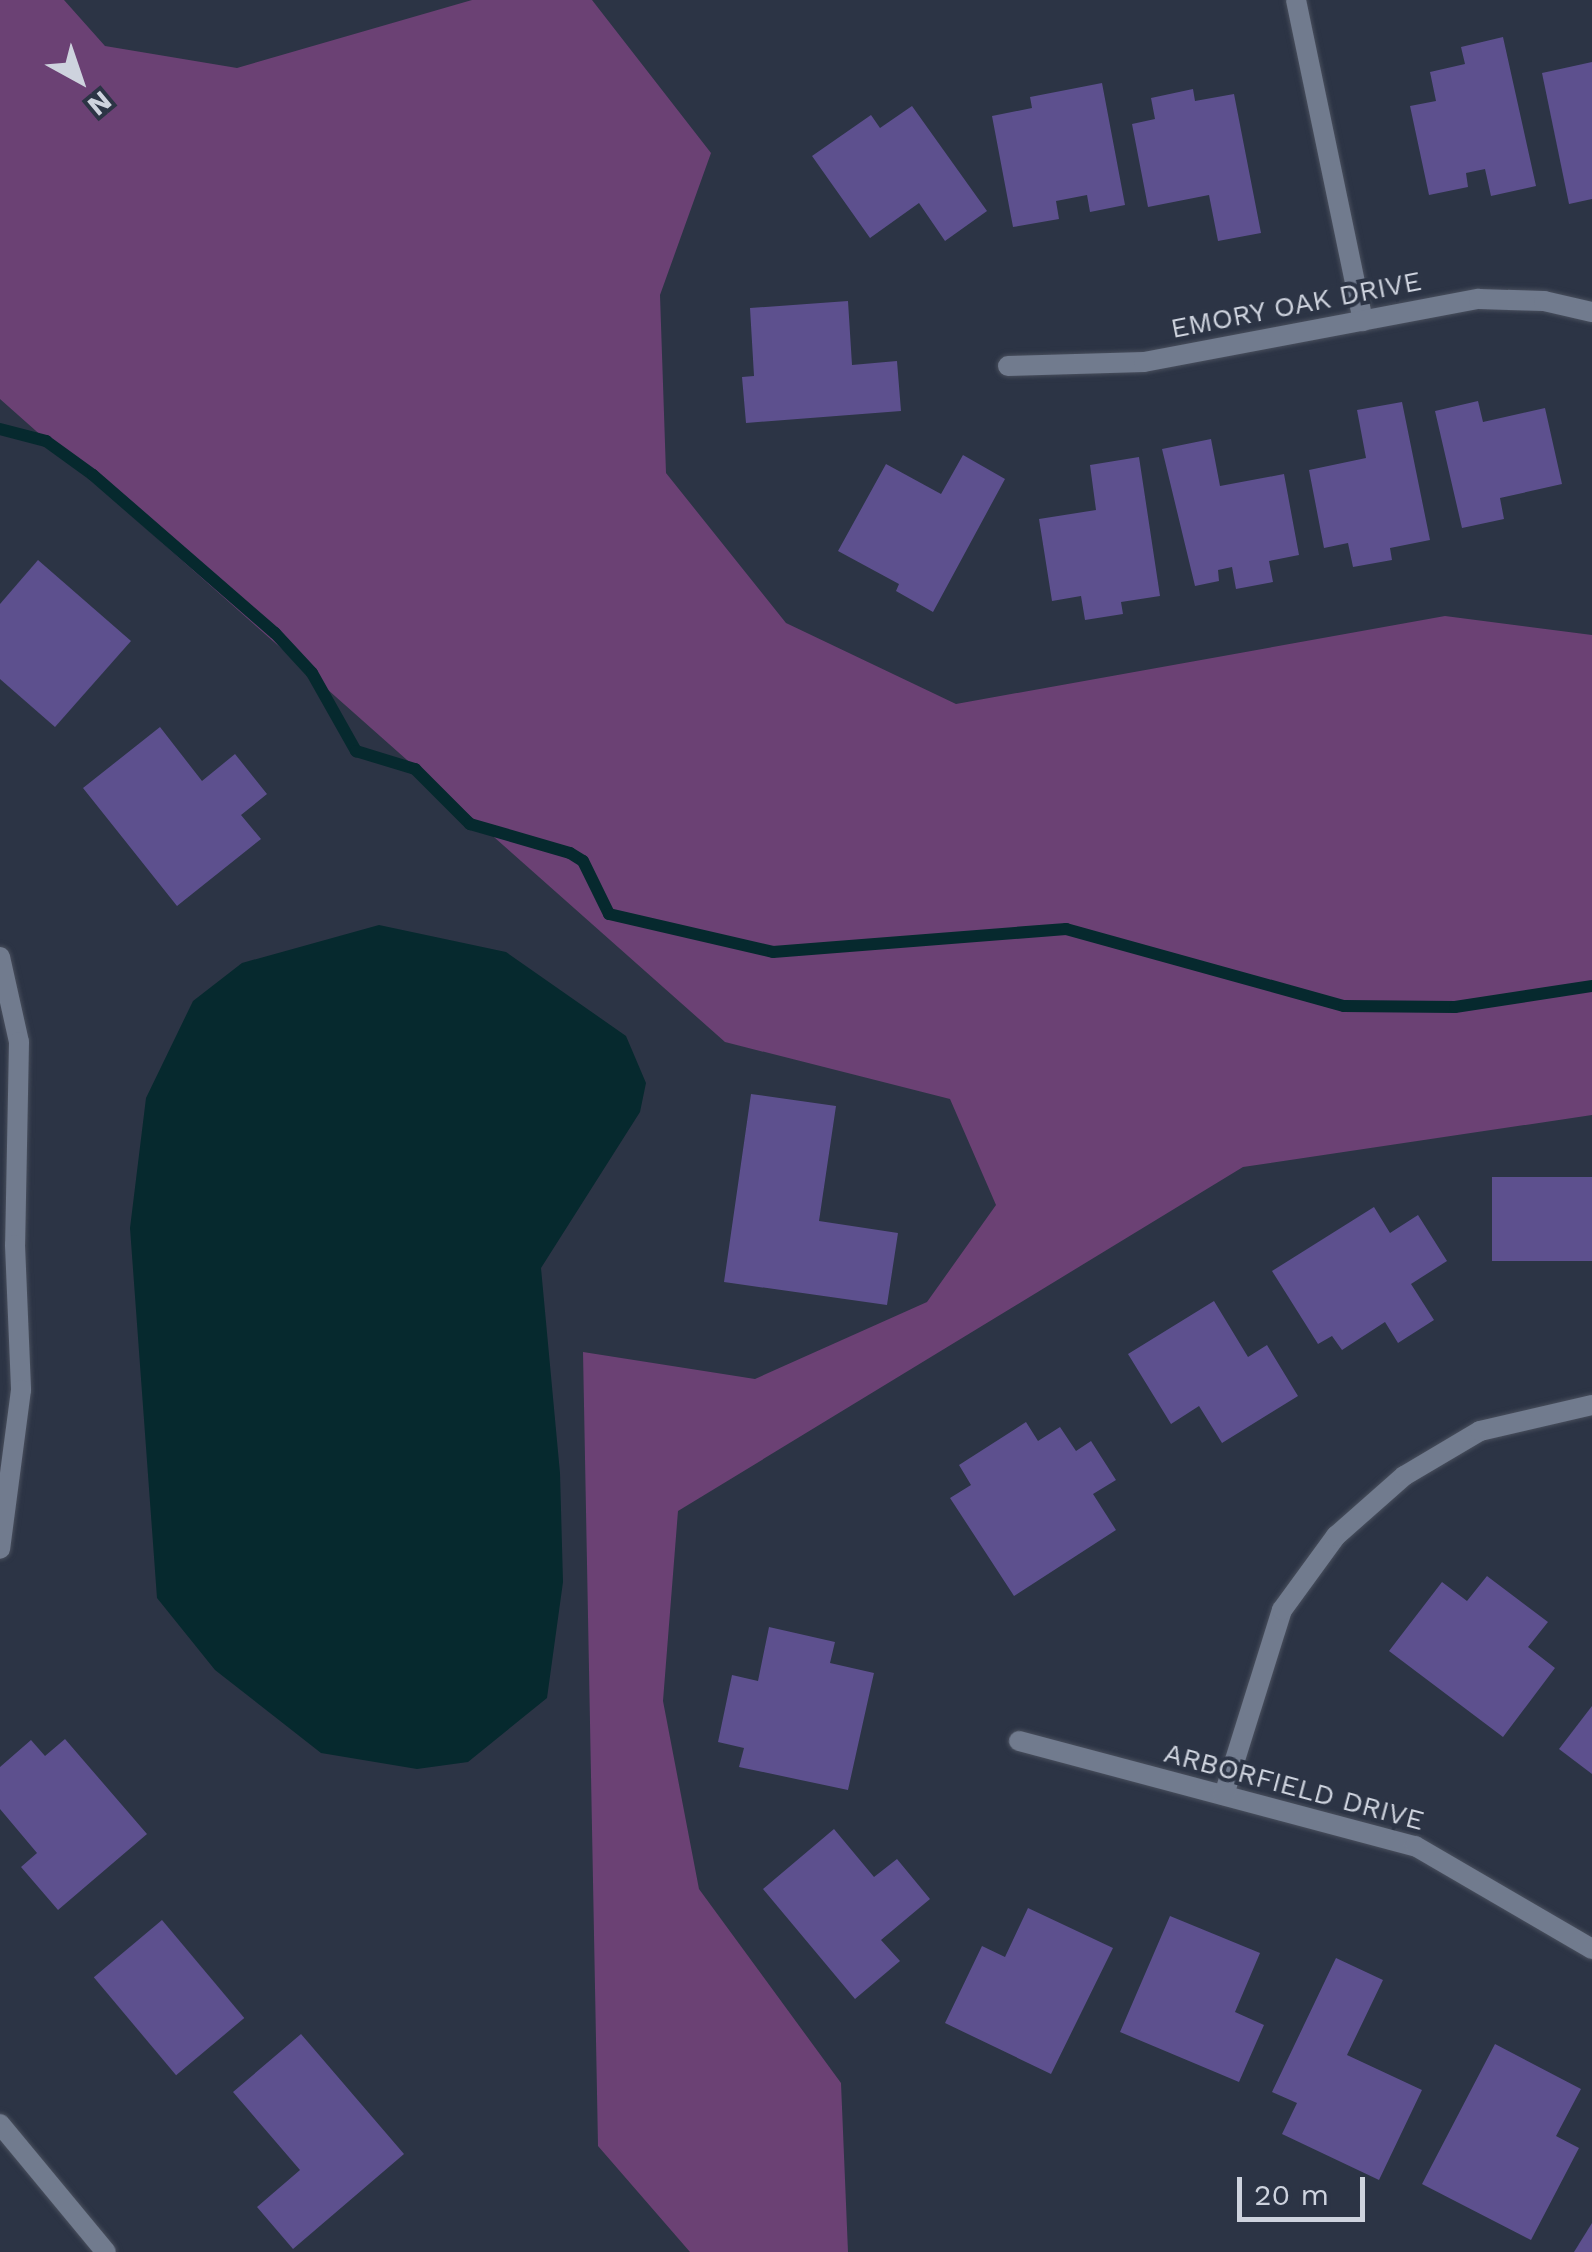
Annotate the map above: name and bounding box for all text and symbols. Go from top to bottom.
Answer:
north arrow [30,30,130,130]
text: N [81,84,118,123]
street label: EMORY OAK DRIVE [1167,264,1425,346]
street label: ARBORFIELD DRIVE [1160,1736,1428,1838]
scale bar [1242,2157,1370,2219]
text: 20 m [1254,2177,1329,2212]

